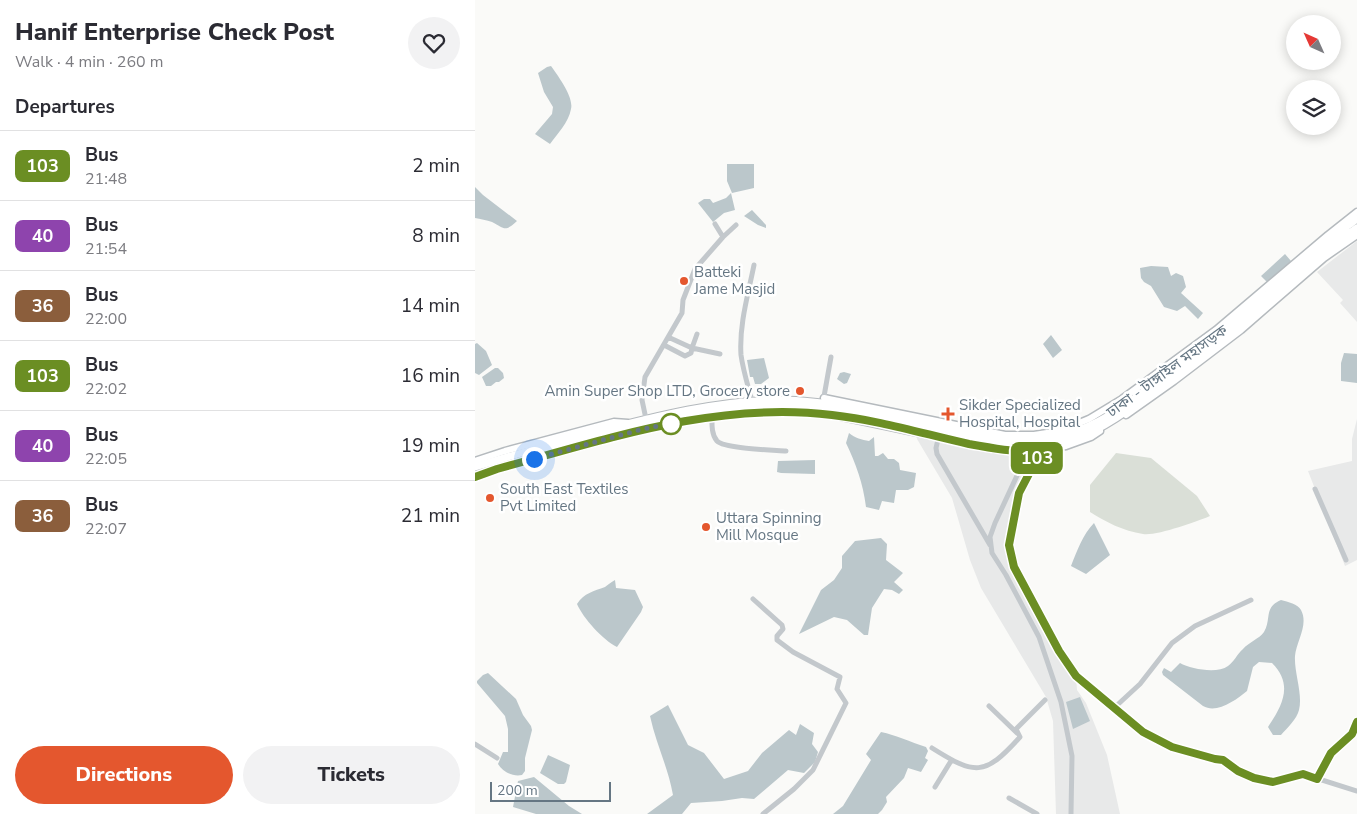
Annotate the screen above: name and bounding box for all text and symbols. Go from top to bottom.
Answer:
north arrow [1286,15,1341,70]
map controls [1286,15,1341,135]
text: Hanif Enterprise Check Post [15,16,334,48]
button: heart [408,17,460,69]
text: Walk · 4 min · 260 m [15,51,163,73]
button: layers [1286,80,1341,135]
text: Departures [15,94,115,120]
text: Bus [85,142,118,168]
text: 2 min [412,153,460,179]
text: 103 [26,154,59,178]
text: 21:48 [85,168,127,190]
text: Bus [85,212,118,238]
text: 8 min [412,223,460,249]
text: 40 [32,224,53,248]
text: 21:54 [85,238,127,260]
place label: Batteki Jame Masjid [693,262,775,299]
marker: Batteki Jame Masjid [678,275,690,287]
text: Bus [85,282,118,308]
text: 14 min [401,293,460,319]
text: 36 [32,294,53,318]
text: 22:00 [85,308,127,330]
street label: ঢাকা - টাঙ্গাইল মহাসড়ক [1102,320,1232,422]
text: Bus [85,352,118,378]
text: 16 min [401,363,460,389]
text: 103 [26,364,59,388]
text: 22:02 [85,378,127,400]
place label: Amin Super Shop LTD, Grocery store [544,381,790,401]
marker: Amin Super Shop LTD, Grocery store [794,385,806,397]
place label: Sikder Specialized Hospital, Hospital [959,395,1081,432]
marker: Sikder Specialized Hospital, Hospital [941,407,955,421]
unlabelled marker [660,413,682,435]
text: Bus [85,422,118,448]
text: 19 min [401,433,460,459]
text: 40 [32,434,53,458]
line badge: 103 [1008,442,1066,474]
text: 103 [1021,446,1053,470]
your location [522,447,547,472]
text: 22:05 [85,448,127,470]
place label: South East Textiles Pvt Limited [500,479,628,516]
text: Bus [85,492,118,518]
marker: South East Textiles Pvt Limited [484,492,496,504]
text: 21 min [401,503,460,529]
text: 36 [32,504,53,528]
place label: Uttara Spinning Mill Mosque [716,508,822,545]
text: 22:07 [85,518,127,540]
marker: Uttara Spinning Mill Mosque [700,521,712,533]
button: Directions [15,746,233,804]
button: Tickets [243,746,460,804]
scale bar [490,779,611,802]
text: 200 m [497,781,538,800]

